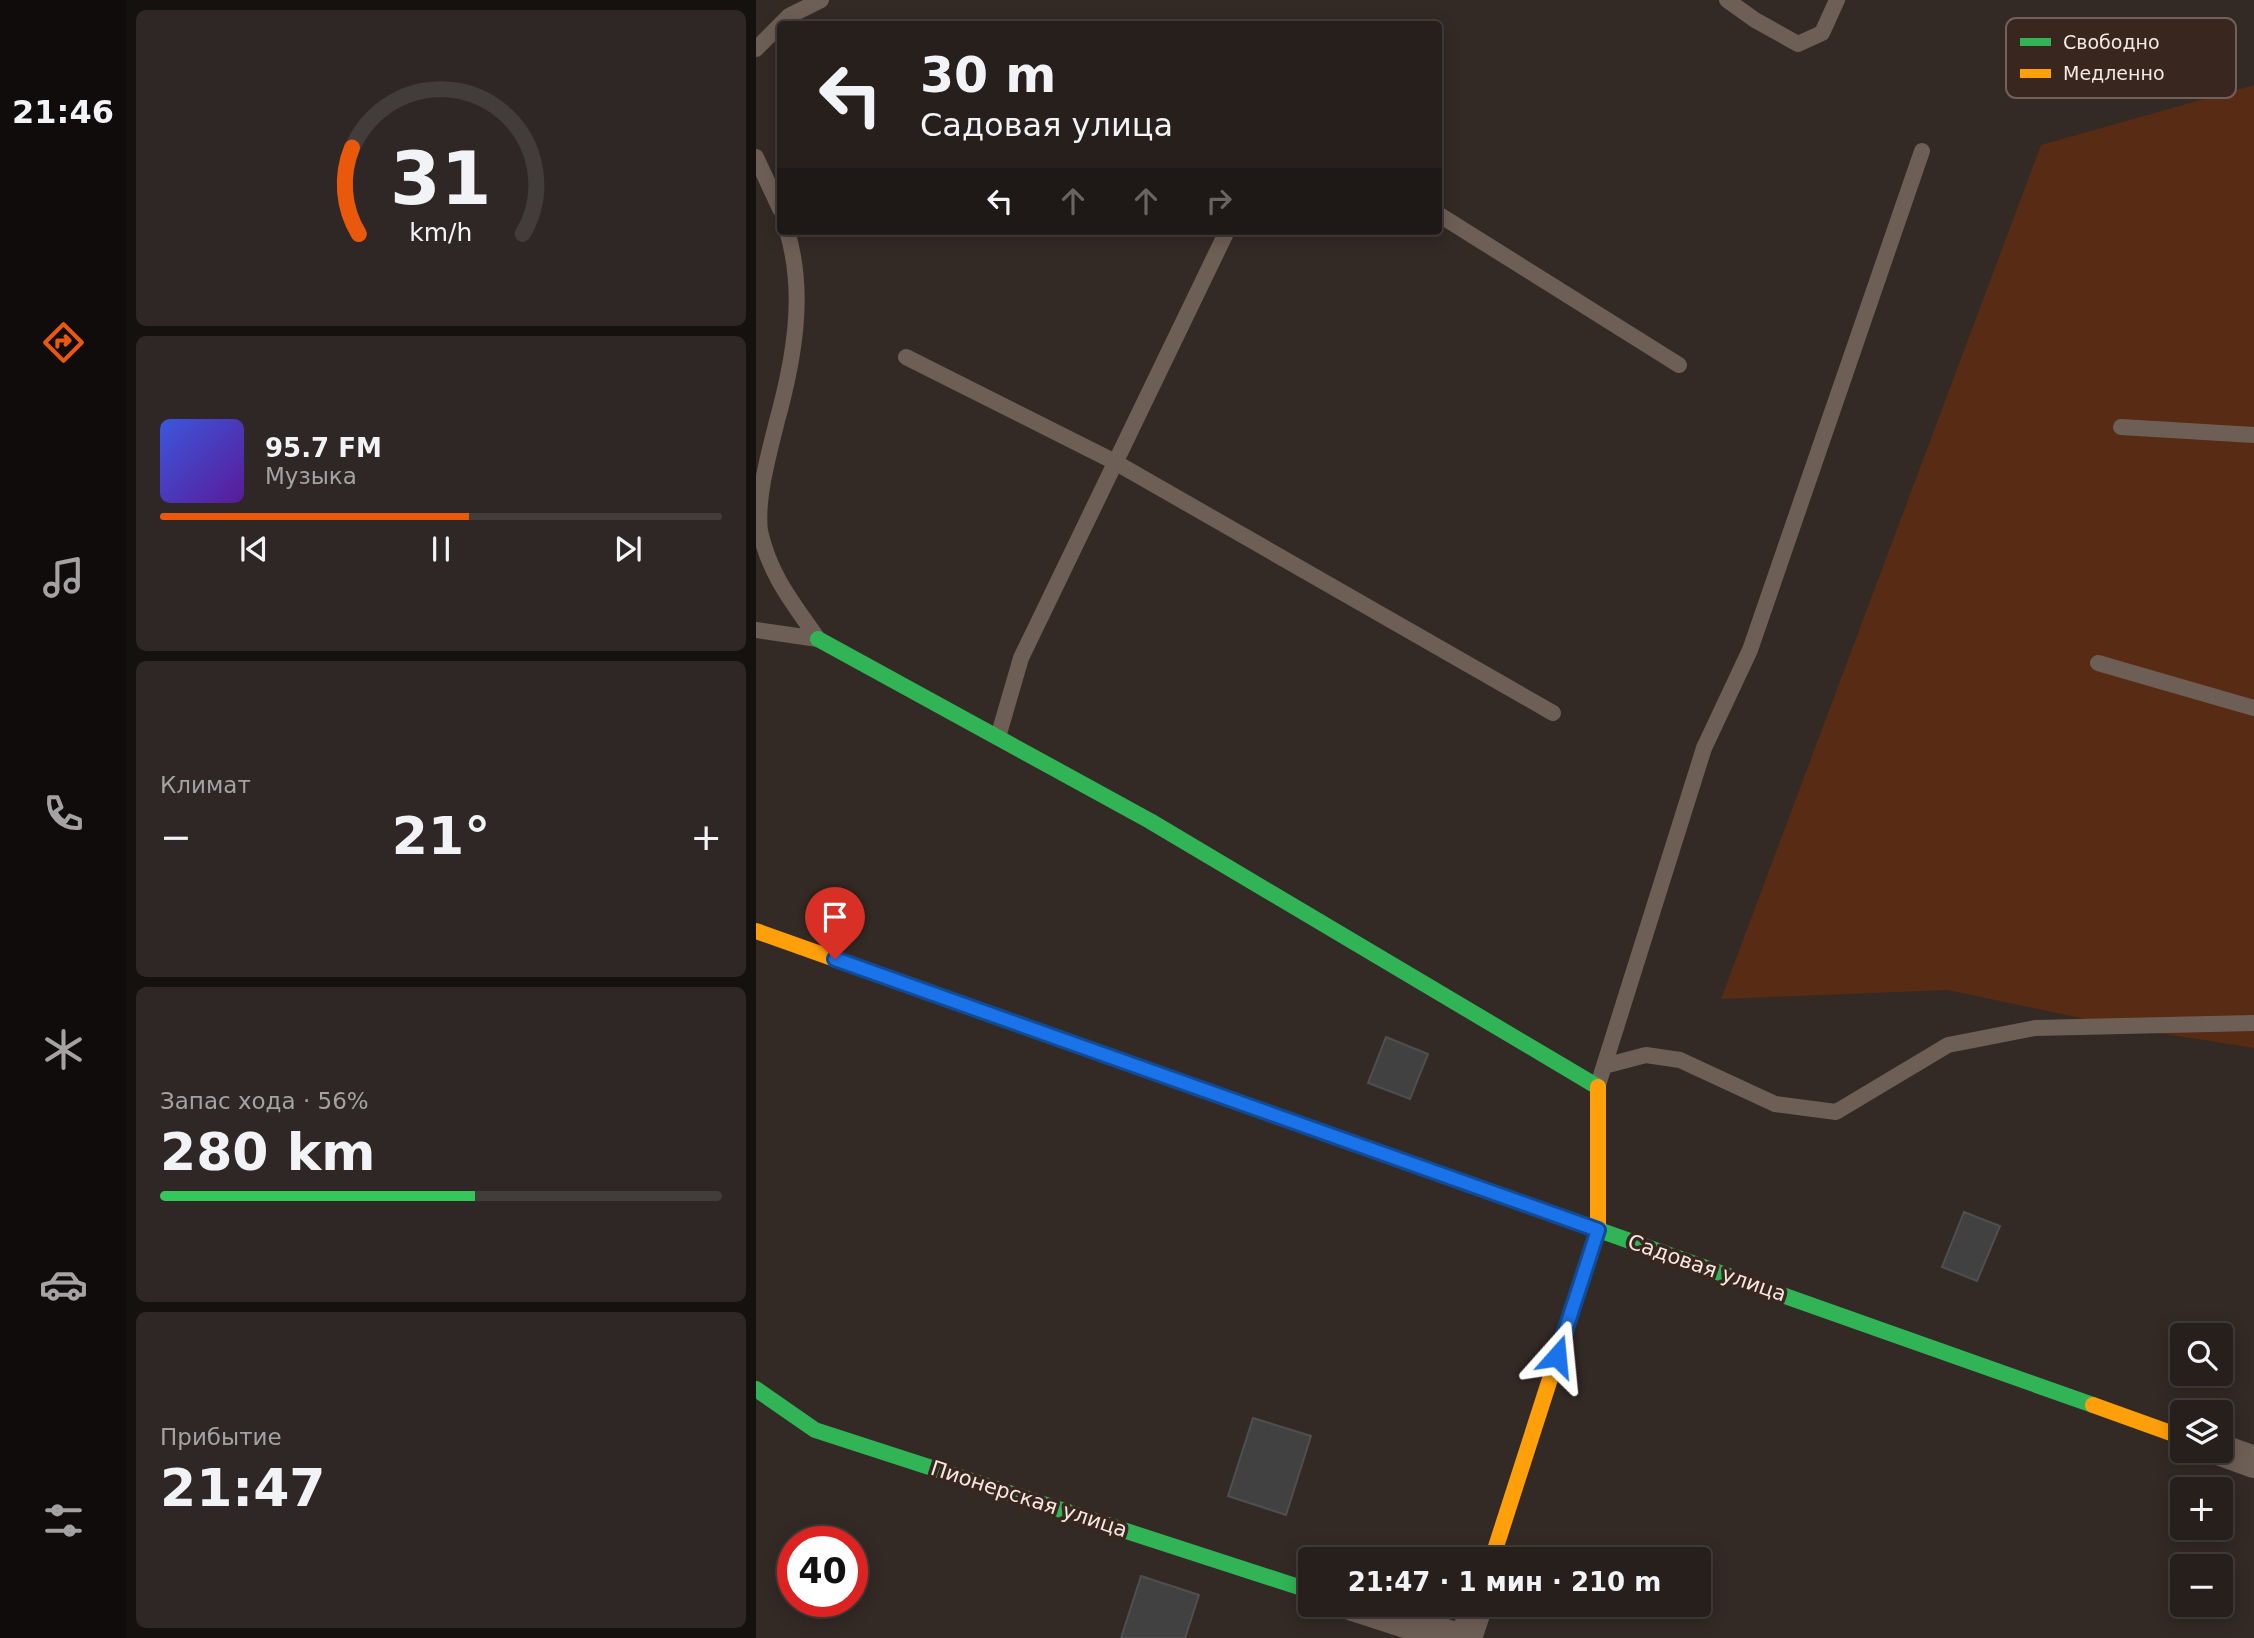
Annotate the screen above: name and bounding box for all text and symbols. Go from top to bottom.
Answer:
legend [2006,18,2236,98]
text: Свободно [2063,31,2160,53]
text: 30 m [920,47,1056,104]
icon: left [805,49,896,140]
text: Медленно [2063,62,2165,84]
text: 21:46 [12,93,114,131]
text: Садовая улица [920,106,1173,144]
text: 31 [390,136,492,221]
icon: left [981,182,1019,220]
icon: ahead [1054,182,1092,220]
icon: ahead [1127,182,1165,220]
icon: right [1200,182,1238,220]
text: km/h [409,218,473,247]
icon: directions [39,318,88,367]
text: 95.7 FM [265,433,382,463]
text: Музыка [265,463,357,489]
icon: previous [235,530,273,568]
icon: pause [422,530,460,568]
icon: next [609,530,647,568]
icon: music [39,553,88,602]
text: Климат [160,772,251,798]
icon: phone [39,789,88,838]
text: 21° [392,806,490,866]
text: − [160,815,192,859]
text: + [690,815,722,859]
pin [805,887,865,959]
icon: arrive [816,898,854,936]
icon: climate [39,1025,88,1074]
text: Запас хода · 56% [160,1088,369,1114]
text: 280 km [160,1122,375,1182]
street label: Садовая улица [1625,1230,1789,1306]
icon: car [39,1260,88,1309]
position arrow [1520,1319,1594,1393]
map controls [2170,1323,2233,1617]
button: search [2170,1323,2233,1386]
button: layers [2170,1400,2233,1463]
text: Прибытие [160,1424,282,1450]
street label: Пионерская улица [928,1456,1130,1542]
text: 21:47 [160,1458,326,1518]
button: + [2170,1477,2233,1540]
icon: filters [39,1496,88,1545]
speed limit sign: 40 [777,1526,868,1617]
button: − [2170,1554,2233,1617]
text: 21:47 · 1 мин · 210 m [1348,1567,1661,1597]

